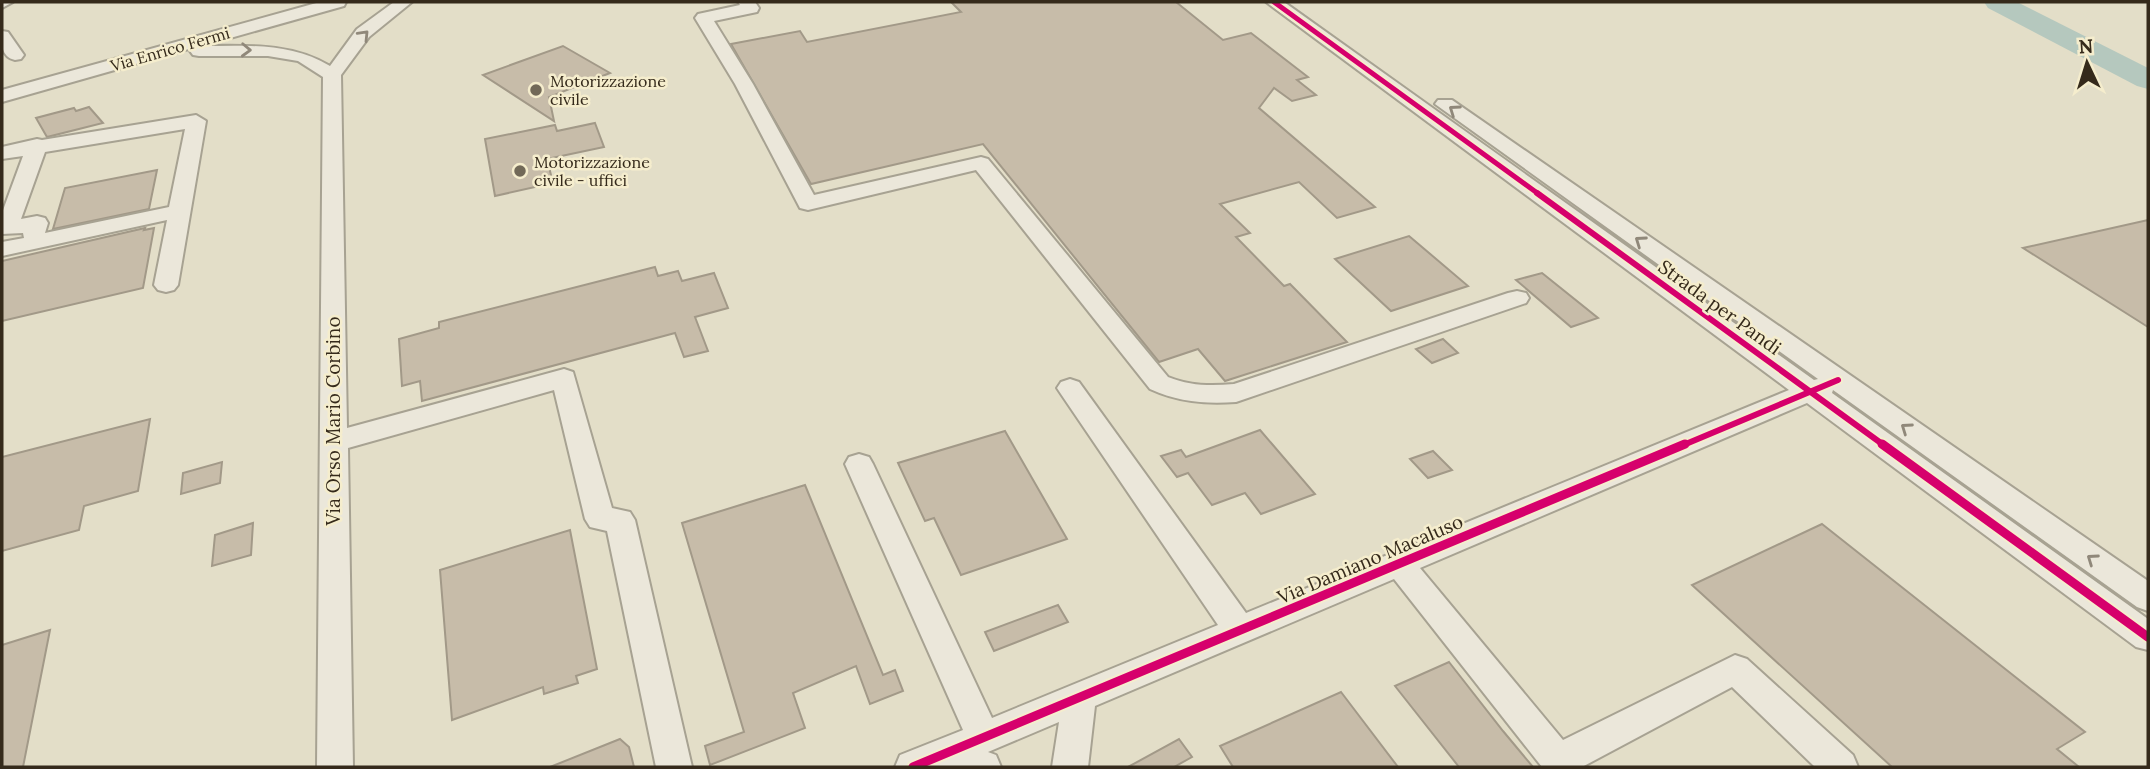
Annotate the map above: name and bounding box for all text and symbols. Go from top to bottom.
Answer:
street label: Via Enrico Fermi [107,22,232,76]
north arrow [2052,28,2122,98]
one-way arrow [356,30,369,43]
text: N [2078,34,2094,59]
one-way arrow [241,42,252,57]
place label: Motorizzazione civile [550,71,666,109]
marker: Motorizzazione civile [528,82,544,98]
one-way arrow [1449,106,1462,118]
place label: Motorizzazione civile - uffici [534,152,650,190]
marker: Motorizzazione civile - uffici [512,163,528,179]
one-way arrow [1635,237,1648,249]
street label: Strada per Pandi [1654,254,1786,360]
street label: Via Orso Mario Corbino [321,316,345,527]
one-way arrow [1901,424,1914,436]
street label: Via Damiano Macaluso [1273,509,1466,609]
one-way arrow [2087,555,2100,567]

